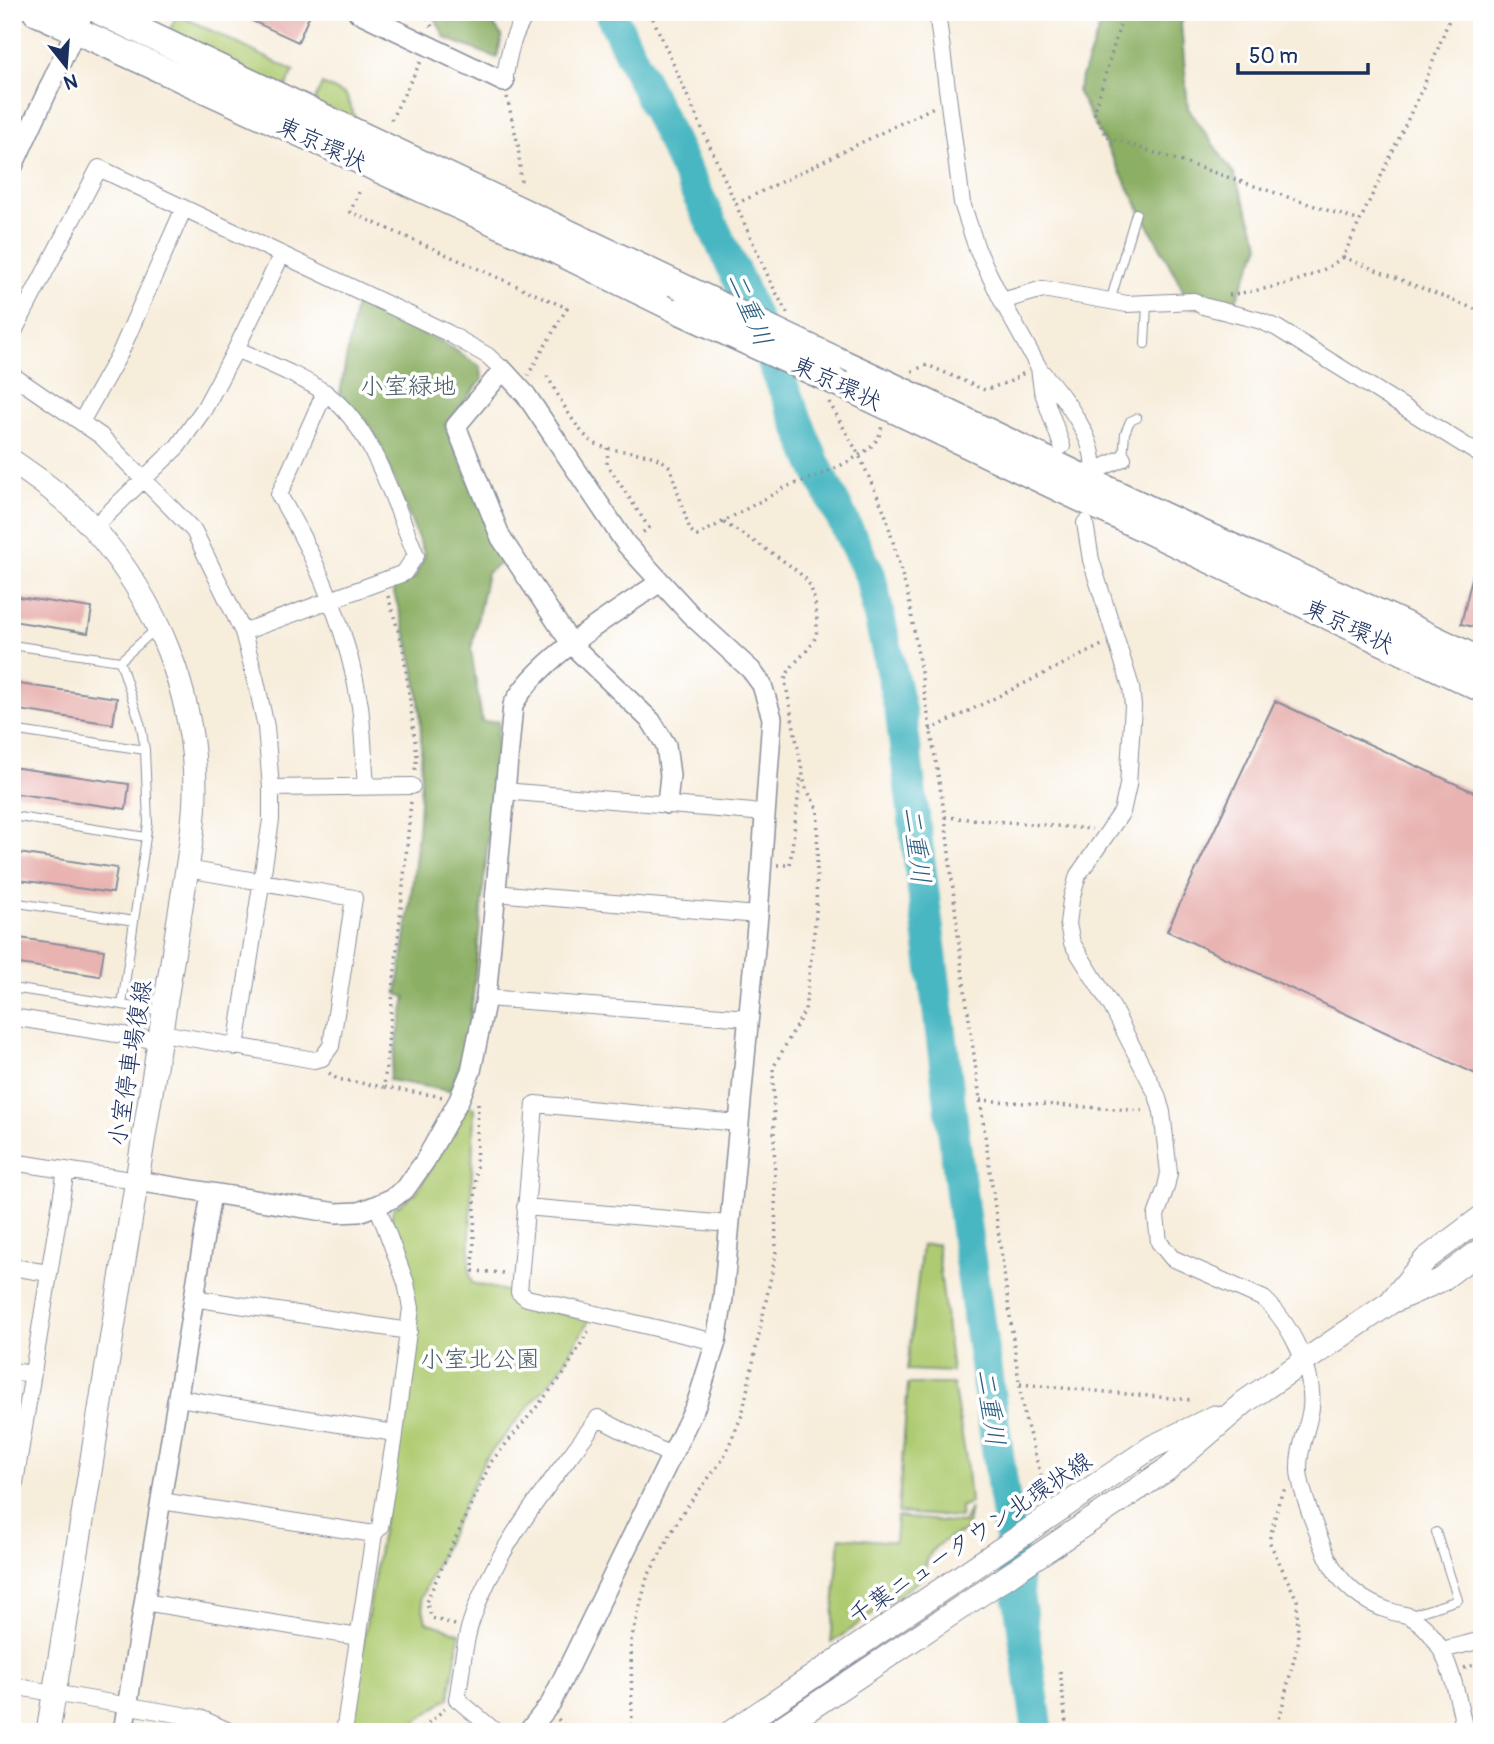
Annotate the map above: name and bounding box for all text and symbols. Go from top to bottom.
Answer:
north arrow [32,32,102,102]
scale bar [1238,32,1368,76]
text: 50 m [1249,43,1298,70]
text: N [61,68,80,95]
street label: 東京環状 [272,111,371,178]
water label: 二重川 [719,267,779,352]
street label: 東京環状 [787,350,886,417]
park label: 小室緑地 [360,372,456,401]
street label: 東京環状 [1299,593,1398,660]
water label: 二重川 [895,804,937,886]
street label: 小室停車場復線 [103,978,158,1148]
park label: 小室北公園 [420,1345,540,1374]
water label: 二重川 [969,1366,1011,1448]
street label: 千葉ニュータウン北環状線 [843,1446,1098,1631]

